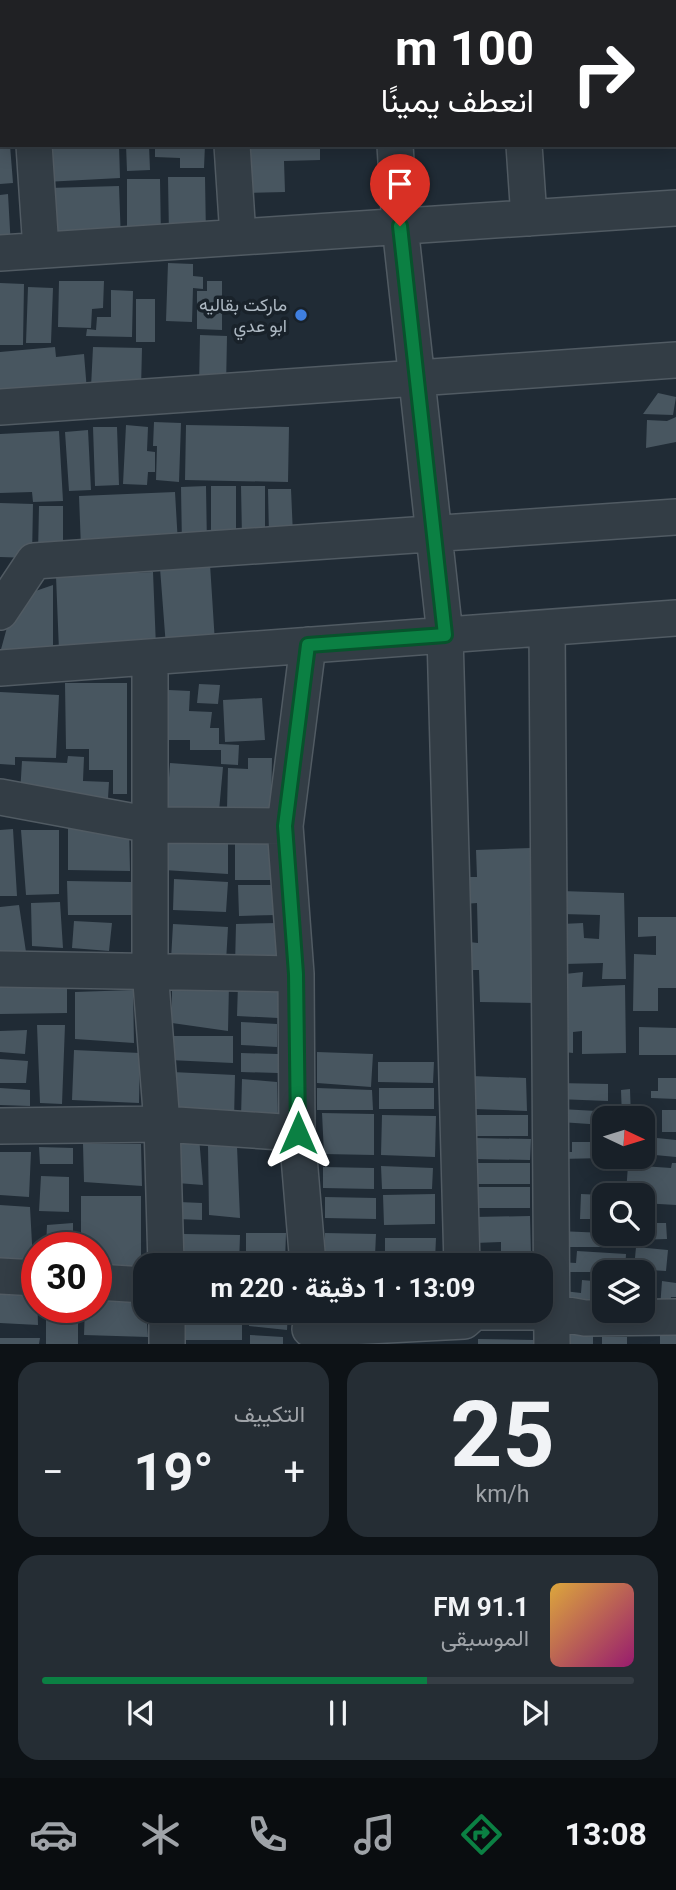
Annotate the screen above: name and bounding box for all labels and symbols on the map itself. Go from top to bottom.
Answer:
pin [370,154,430,226]
place label: ماركت بقاليه ابو عدي [199,294,287,341]
marker: ماركت بقاليه ابو عدي [293,307,309,323]
position arrow [261,1096,335,1170]
north arrow [592,1106,654,1169]
speed limit sign: 30 [21,1232,112,1323]

